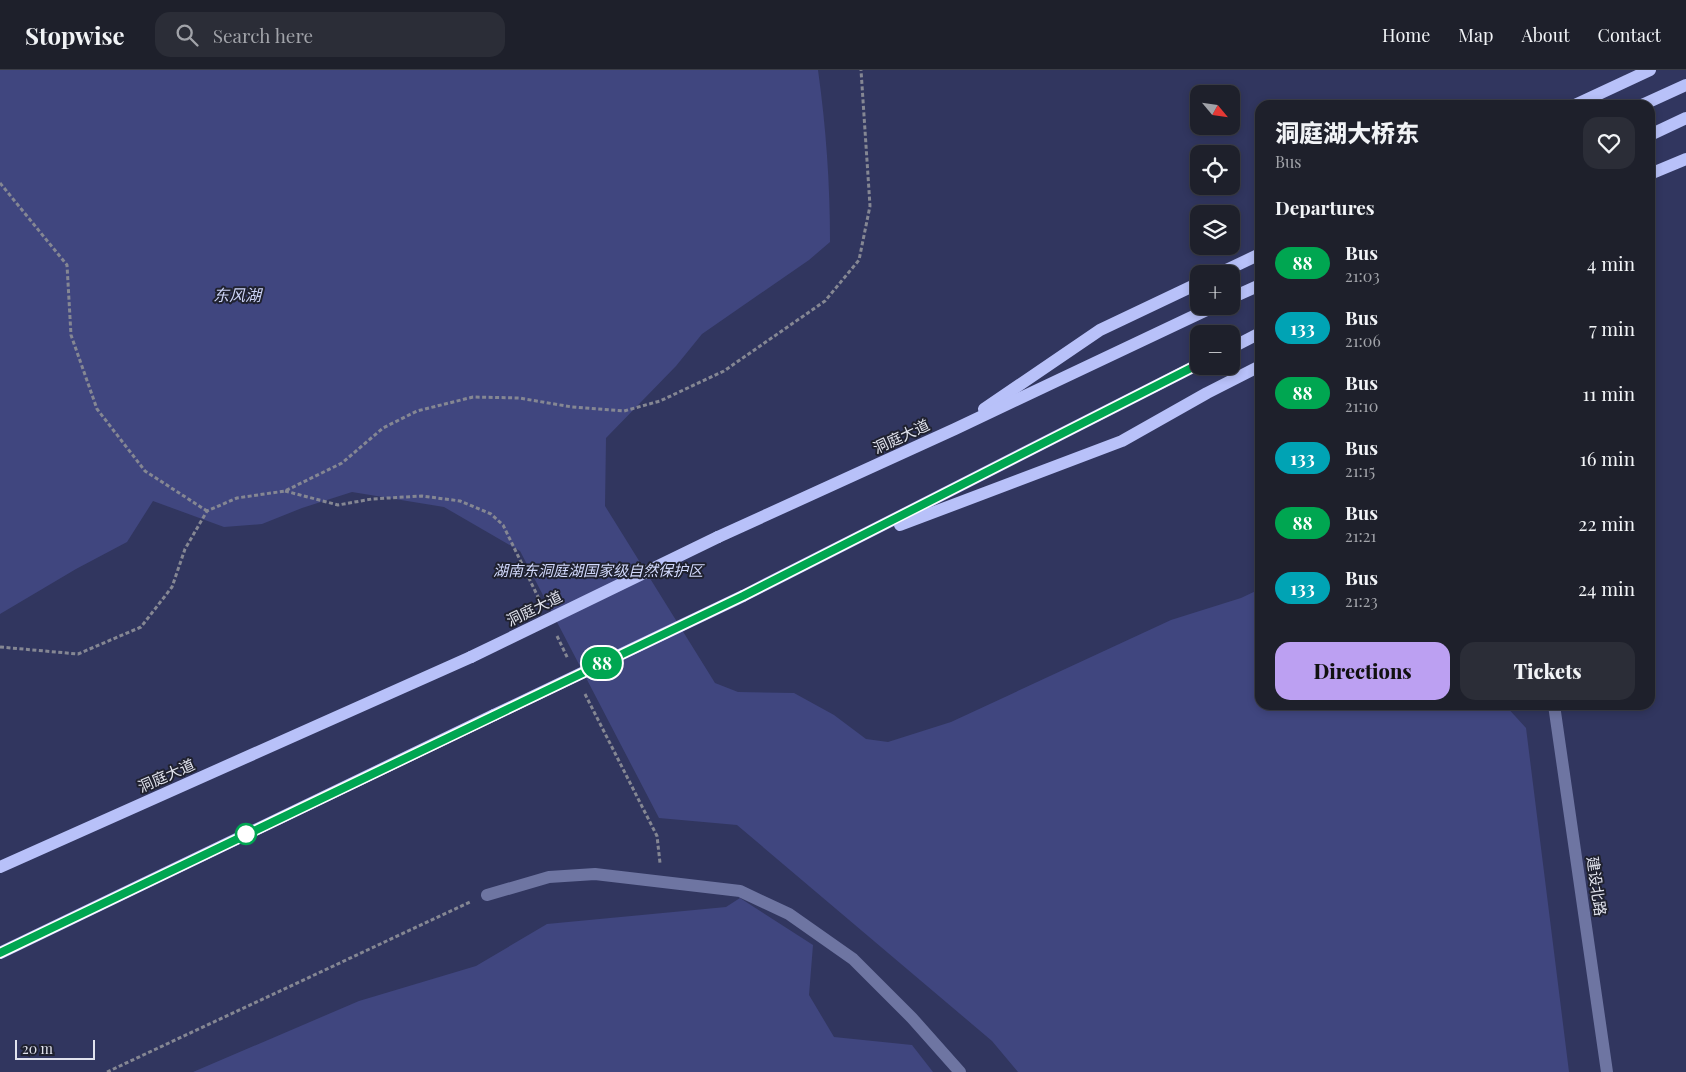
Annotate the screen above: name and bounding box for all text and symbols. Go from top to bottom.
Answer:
search box [155,12,505,57]
text: Stopwise [25,19,125,51]
icon: search [173,21,201,49]
text: Search here [213,22,313,48]
text: Home [1382,23,1430,47]
text: Map [1458,23,1493,47]
text: About [1521,23,1570,47]
text: Contact [1598,23,1661,47]
north arrow [1190,85,1240,135]
map controls [1190,85,1240,375]
text: 洞庭湖大桥东 [1275,116,1419,148]
button: heart [1583,117,1635,169]
button: locate [1190,145,1240,195]
text: Bus [1275,151,1301,172]
text: Departures [1275,194,1375,220]
button: layers [1190,205,1240,255]
text: Bus [1345,239,1378,265]
text: 4 min [1587,250,1635,276]
text: 88 [1292,251,1313,275]
button: + [1190,265,1240,315]
text: 21:03 [1345,265,1380,286]
water label: 东风湖 [213,284,264,305]
text: Bus [1345,304,1378,330]
text: 7 min [1589,315,1635,341]
text: 133 [1290,316,1315,340]
button: − [1190,325,1240,375]
text: 21:06 [1345,330,1381,351]
text: Bus [1345,369,1378,395]
text: 11 min [1582,380,1635,406]
text: 88 [1292,381,1313,405]
text: 21:10 [1345,395,1378,416]
street label: 洞庭大道 [870,414,932,458]
text: Bus [1345,434,1378,460]
text: 16 min [1580,445,1635,471]
text: 133 [1290,446,1315,470]
text: 21:15 [1345,460,1375,481]
text: Bus [1345,499,1378,525]
text: 22 min [1578,510,1635,536]
text: 88 [1292,511,1313,535]
text: 21:21 [1345,525,1376,546]
park label: 湖南东洞庭湖国家级自然保护区 [493,560,705,580]
text: Bus [1345,564,1378,590]
text: 24 min [1578,575,1635,601]
text: 133 [1290,576,1315,600]
street label: 洞庭大道 [503,586,565,630]
text: 21:23 [1345,590,1378,611]
button: Directions [1275,642,1450,700]
button: Tickets [1460,642,1635,700]
line badge: 88 [580,647,624,679]
text: 88 [592,651,612,675]
street label: 洞庭大道 [135,754,197,796]
unlabelled marker [235,823,257,845]
street label: 建设北路 [1583,855,1611,917]
scale bar [15,1037,95,1060]
text: 20 m [22,1039,53,1058]

